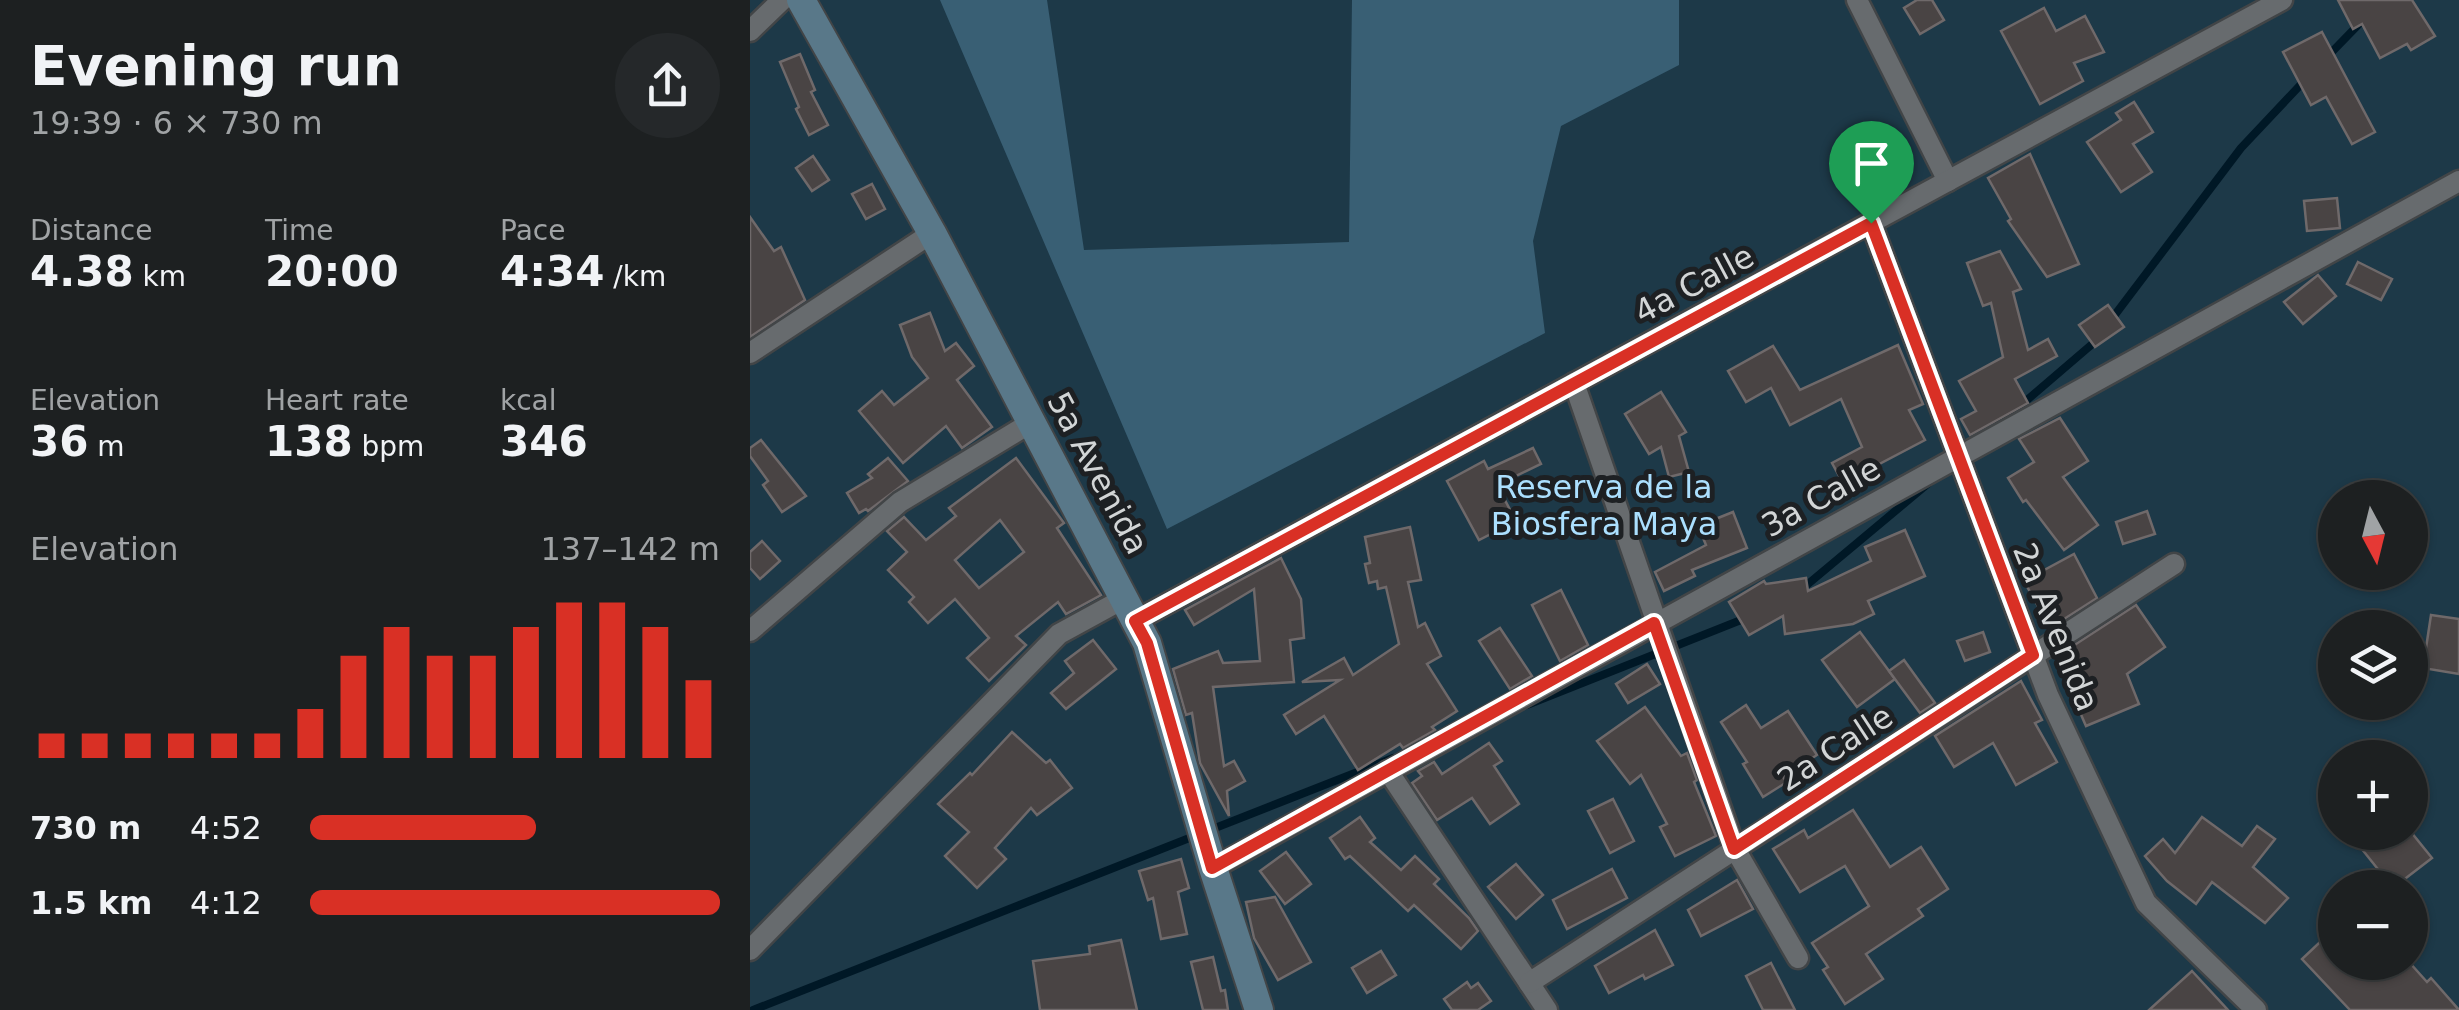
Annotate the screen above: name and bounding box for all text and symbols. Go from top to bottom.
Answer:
button: share [615,33,720,138]
text: Evening run [30,34,402,98]
text: 19:39 · 6 × 730 m [30,104,323,142]
pin [1829,121,1914,224]
icon: arrive [1844,136,1899,191]
text: Distance [30,214,152,247]
text: Time [265,214,334,247]
text: Pace [500,214,565,247]
street label: 4a Calle [1628,237,1760,331]
text: 4.38 [30,247,134,296]
text: 20:00 [265,247,399,296]
text: 4:34 [500,247,604,296]
text: km [134,260,186,293]
text: /km [604,260,666,293]
text: Elevation [30,384,160,417]
text: Heart rate [265,384,409,417]
text: kcal [500,384,557,417]
street label: 5a Avenida [1039,386,1157,560]
text: 36 [30,417,88,466]
text: 138 [265,417,353,466]
text: 346 [500,417,588,466]
text: m [88,430,125,463]
text: bpm [353,430,424,463]
street label: 3a Calle [1755,449,1887,545]
park label: Reserva de la Biosfera Maya [1491,468,1717,543]
north arrow [2318,480,2428,590]
map controls [2318,480,2428,980]
text: Elevation [30,530,179,568]
text: 137–142 m [541,530,720,568]
street label: 2a Avenida [2005,537,2107,717]
button: layers [2318,610,2428,720]
street label: 2a Calle [1770,697,1900,799]
button: + [2318,740,2428,850]
text: 730 m [30,809,141,847]
text: 4:52 [190,809,262,847]
button: − [2318,870,2428,980]
text: 1.5 km [30,884,152,922]
text: 4:12 [190,884,262,922]

